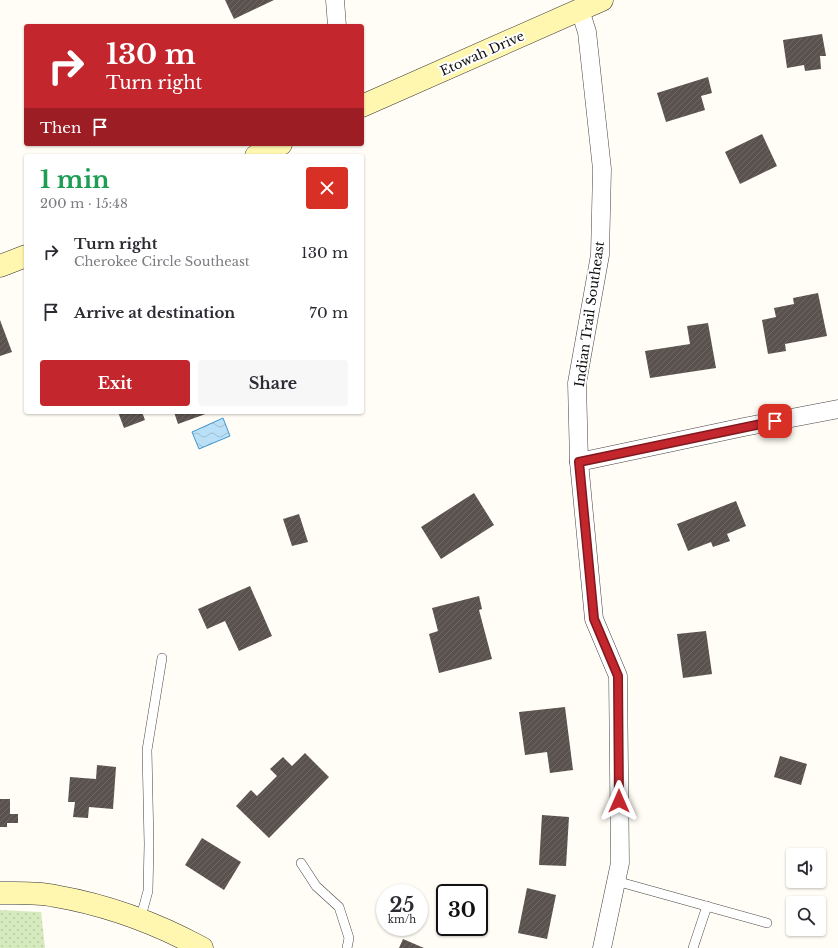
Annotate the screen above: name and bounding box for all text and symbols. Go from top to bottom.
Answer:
street label: Etowah Drive [437,27,527,80]
text: 130 m [106,37,196,72]
icon: right [40,40,92,92]
text: Turn right [106,72,202,94]
icon: arrive [89,116,111,138]
text: Then [40,118,81,137]
text: 1 min [40,165,110,194]
button: close [306,167,348,209]
text: 200 m · 15:48 [40,195,128,212]
text: Turn right [74,234,157,253]
street label: Indian Trail Southeast [571,240,608,388]
icon: right [40,241,62,263]
text: 130 m [301,243,348,262]
text: Cherokee Circle Southeast [74,253,250,270]
icon: arrive [40,301,62,323]
text: Arrive at destination [74,303,235,322]
text: 70 m [309,303,348,322]
button: Exit [40,360,190,406]
button: Share [198,360,348,406]
pin [758,404,792,438]
icon: arrive [764,410,786,432]
position arrow [598,780,640,822]
map controls [786,848,826,936]
button: sound [786,848,826,888]
speed limit sign: 30 [436,884,488,936]
text: 25 [390,893,414,917]
button: search [786,896,826,936]
text: km/h [388,913,416,926]

